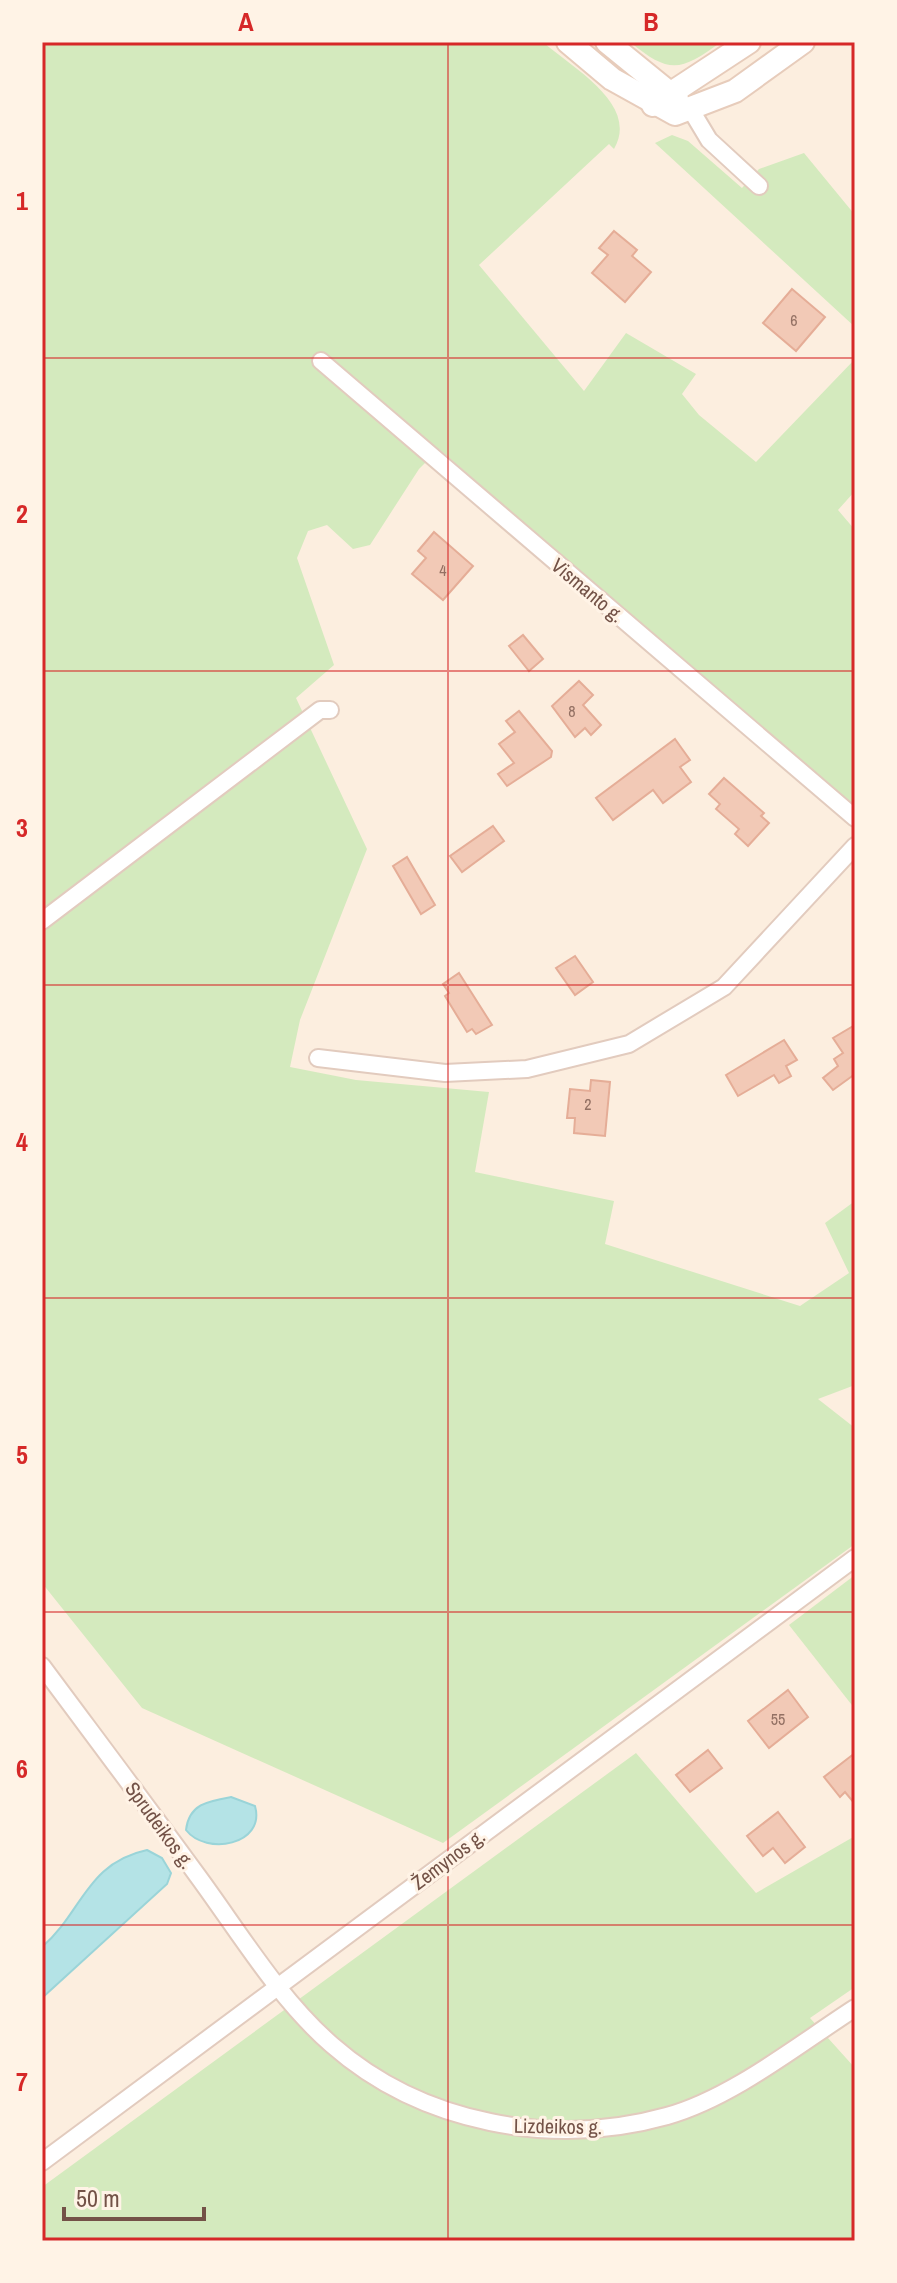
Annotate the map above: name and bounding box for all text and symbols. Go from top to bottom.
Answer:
text: A [238,4,254,39]
text: B [643,4,659,39]
text: 1 [16,183,28,218]
house number: 6 [790,309,798,331]
text: 2 [16,496,28,531]
street label: Vismanto g. [546,552,630,628]
house number: 4 [439,559,447,581]
house number: 8 [568,700,576,722]
text: 3 [16,810,28,845]
house number: 2 [584,1093,592,1115]
text: 4 [16,1124,28,1159]
text: 5 [16,1437,28,1472]
house number: 55 [771,1708,785,1730]
text: 6 [16,1751,28,1786]
street label: Sprudeikos g. [119,1776,201,1874]
street label: Žemynos g. [406,1822,490,1896]
text: 7 [16,2064,28,2099]
street label: Lizdeikos g. [514,2112,602,2140]
scale bar [64,2171,204,2221]
text: 50 m [76,2182,120,2214]

